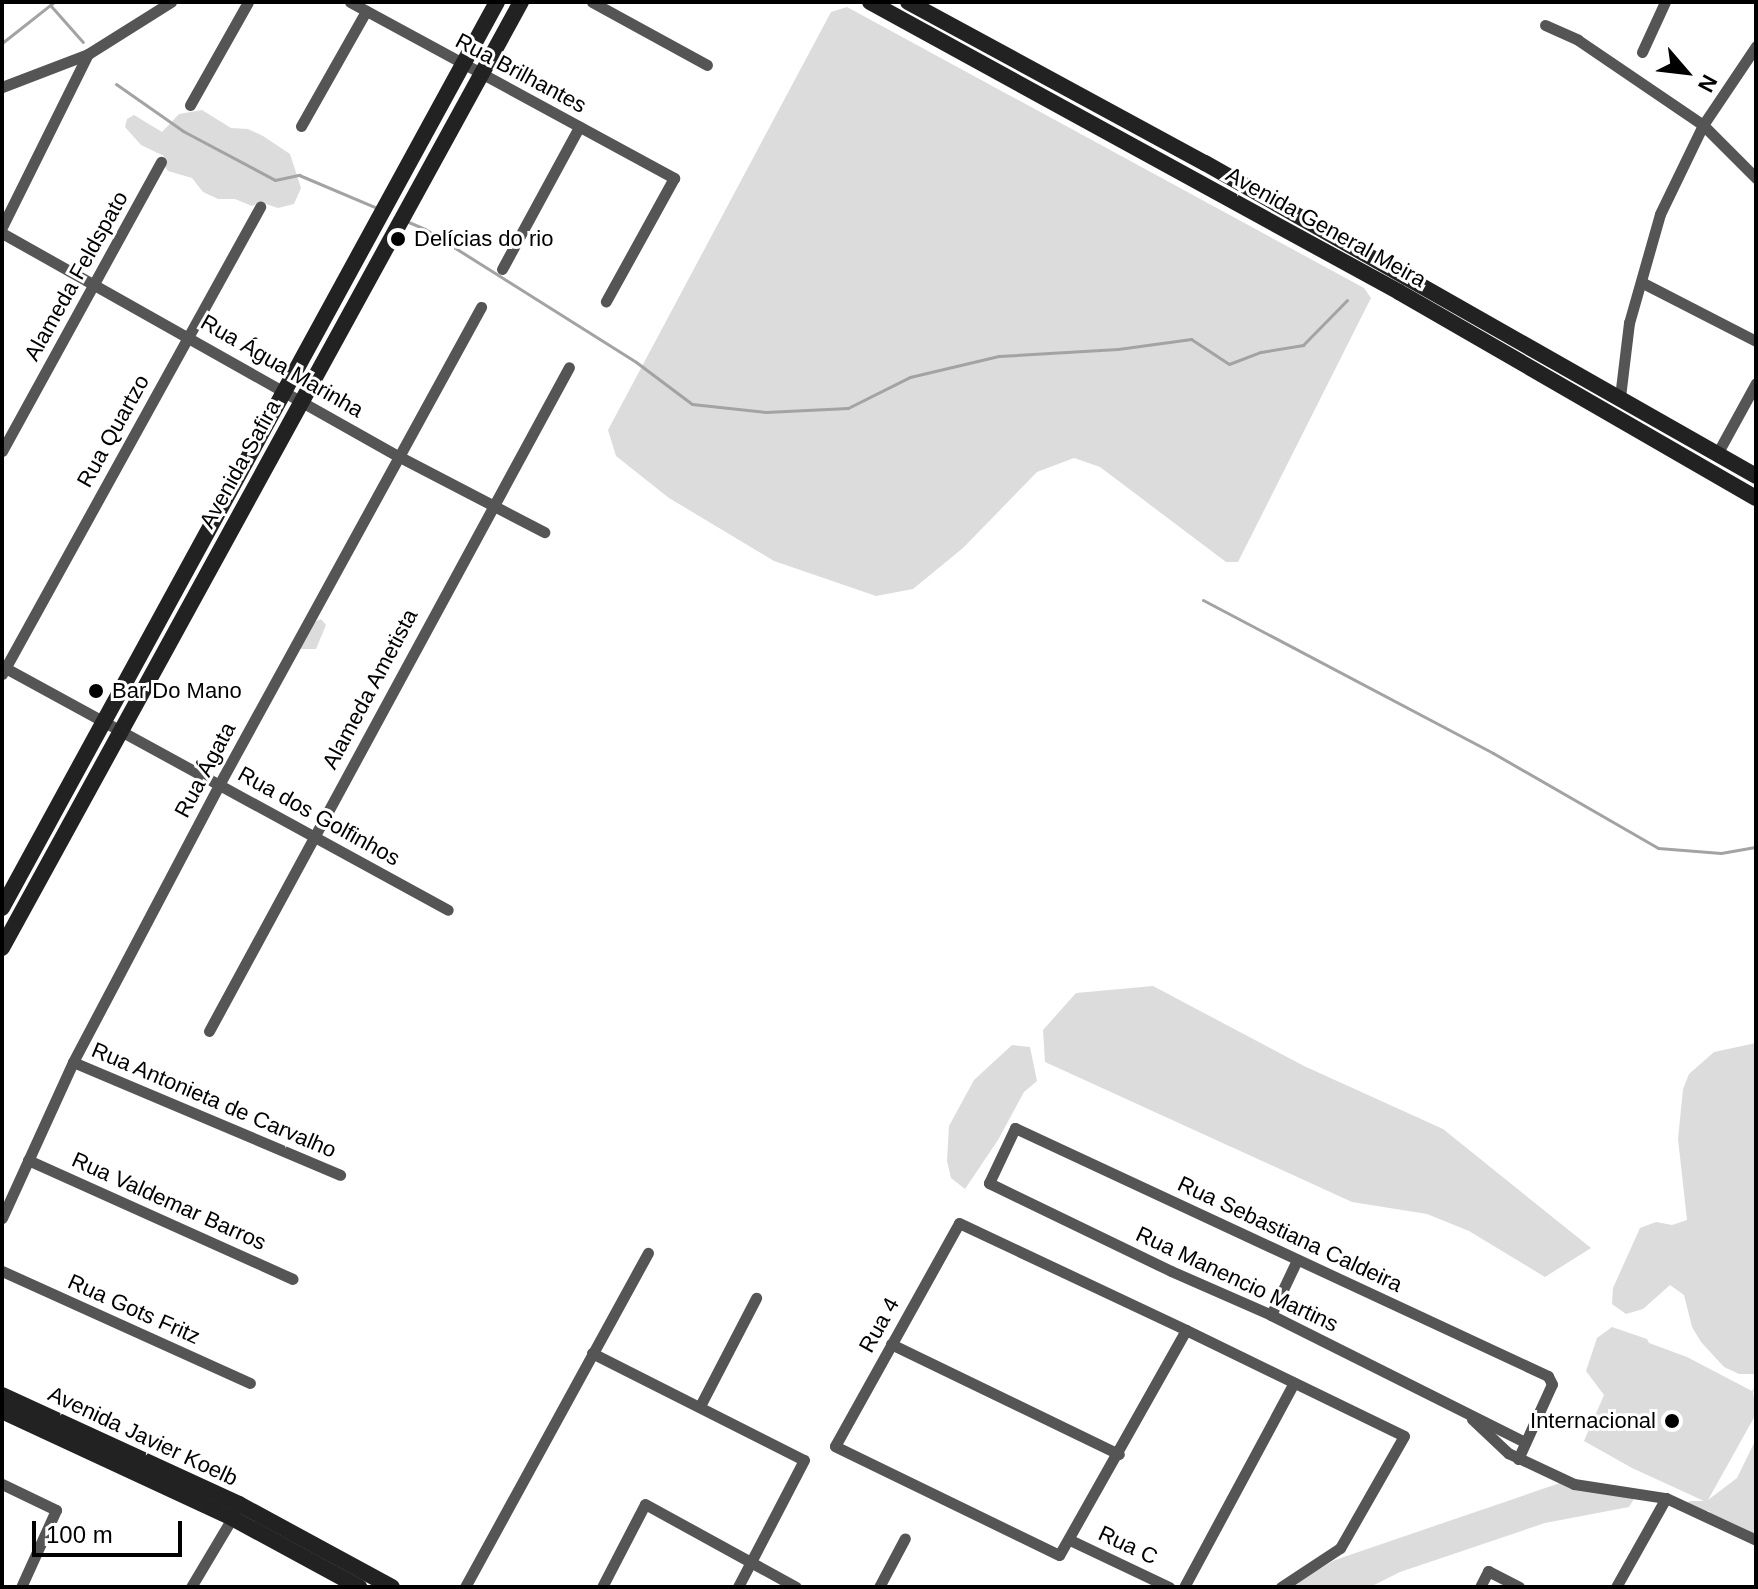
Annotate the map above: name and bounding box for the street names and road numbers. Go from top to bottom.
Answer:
street label: Rua Brilhantes [451,27,591,119]
street label: Avenida General Meira [1221,161,1431,293]
street label: Alameda Feldspato [19,187,133,365]
street label: Rua Água Marinha [196,309,368,423]
street label: Rua Quartzo [71,370,155,492]
street label: Avenida Safira [194,395,286,533]
street label: Alameda Ametista [316,604,424,774]
street label: Rua Ágata [169,718,241,822]
street label: Rua dos Golfinhos [233,761,405,871]
street label: Rua Antonieta de Carvalho [87,1036,341,1164]
street label: Rua Valdemar Barros [68,1146,270,1256]
street label: Rua Sebastiana Caldeira [1174,1170,1406,1298]
street label: Rua Manencio Martins [1132,1221,1342,1337]
street label: Rua Gots Fritz [64,1268,204,1350]
street label: Rua 4 [853,1293,905,1357]
street label: Avenida Javier Koelb [44,1380,242,1492]
street label: Rua C [1094,1520,1162,1570]

